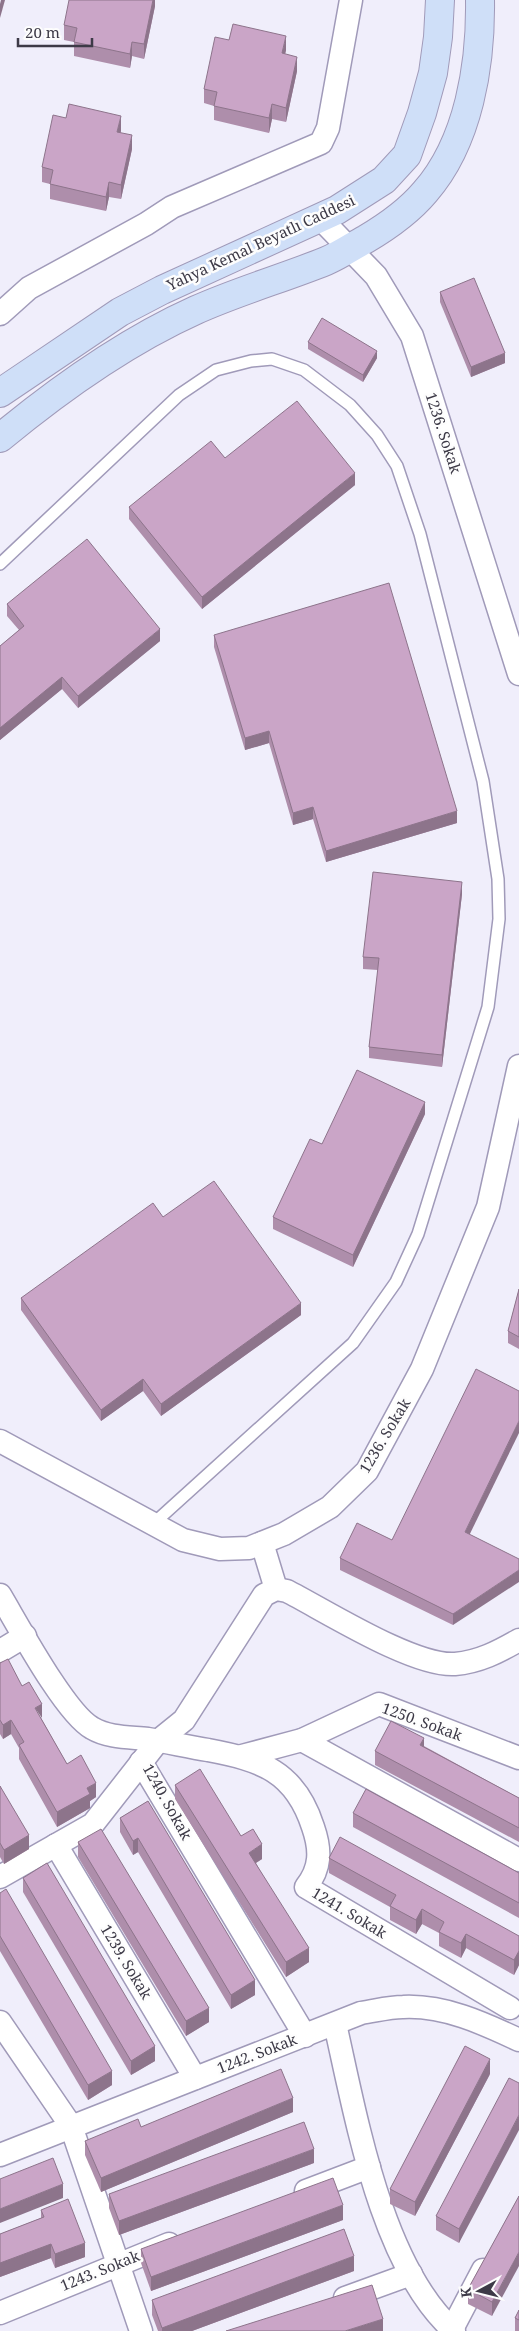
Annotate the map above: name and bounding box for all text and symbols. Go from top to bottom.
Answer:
scale bar [18,15,91,47]
text: 20 m [25,22,60,42]
street label: Yahya Kemal Beyatlı Caddesi [162,190,358,295]
street label: 1236. Sokak [421,390,467,476]
street label: 1236. Sokak [354,1394,414,1477]
street label: 1250. Sokak [379,1697,465,1745]
street label: 1240. Sokak [139,1760,197,1843]
street label: 1241. Sokak [308,1882,391,1942]
street label: 1239. Sokak [97,1920,157,2003]
street label: 1242. Sokak [214,2029,300,2077]
street label: 1243. Sokak [57,2245,143,2295]
north arrow [454,2266,504,2316]
text: K [455,2286,476,2299]

